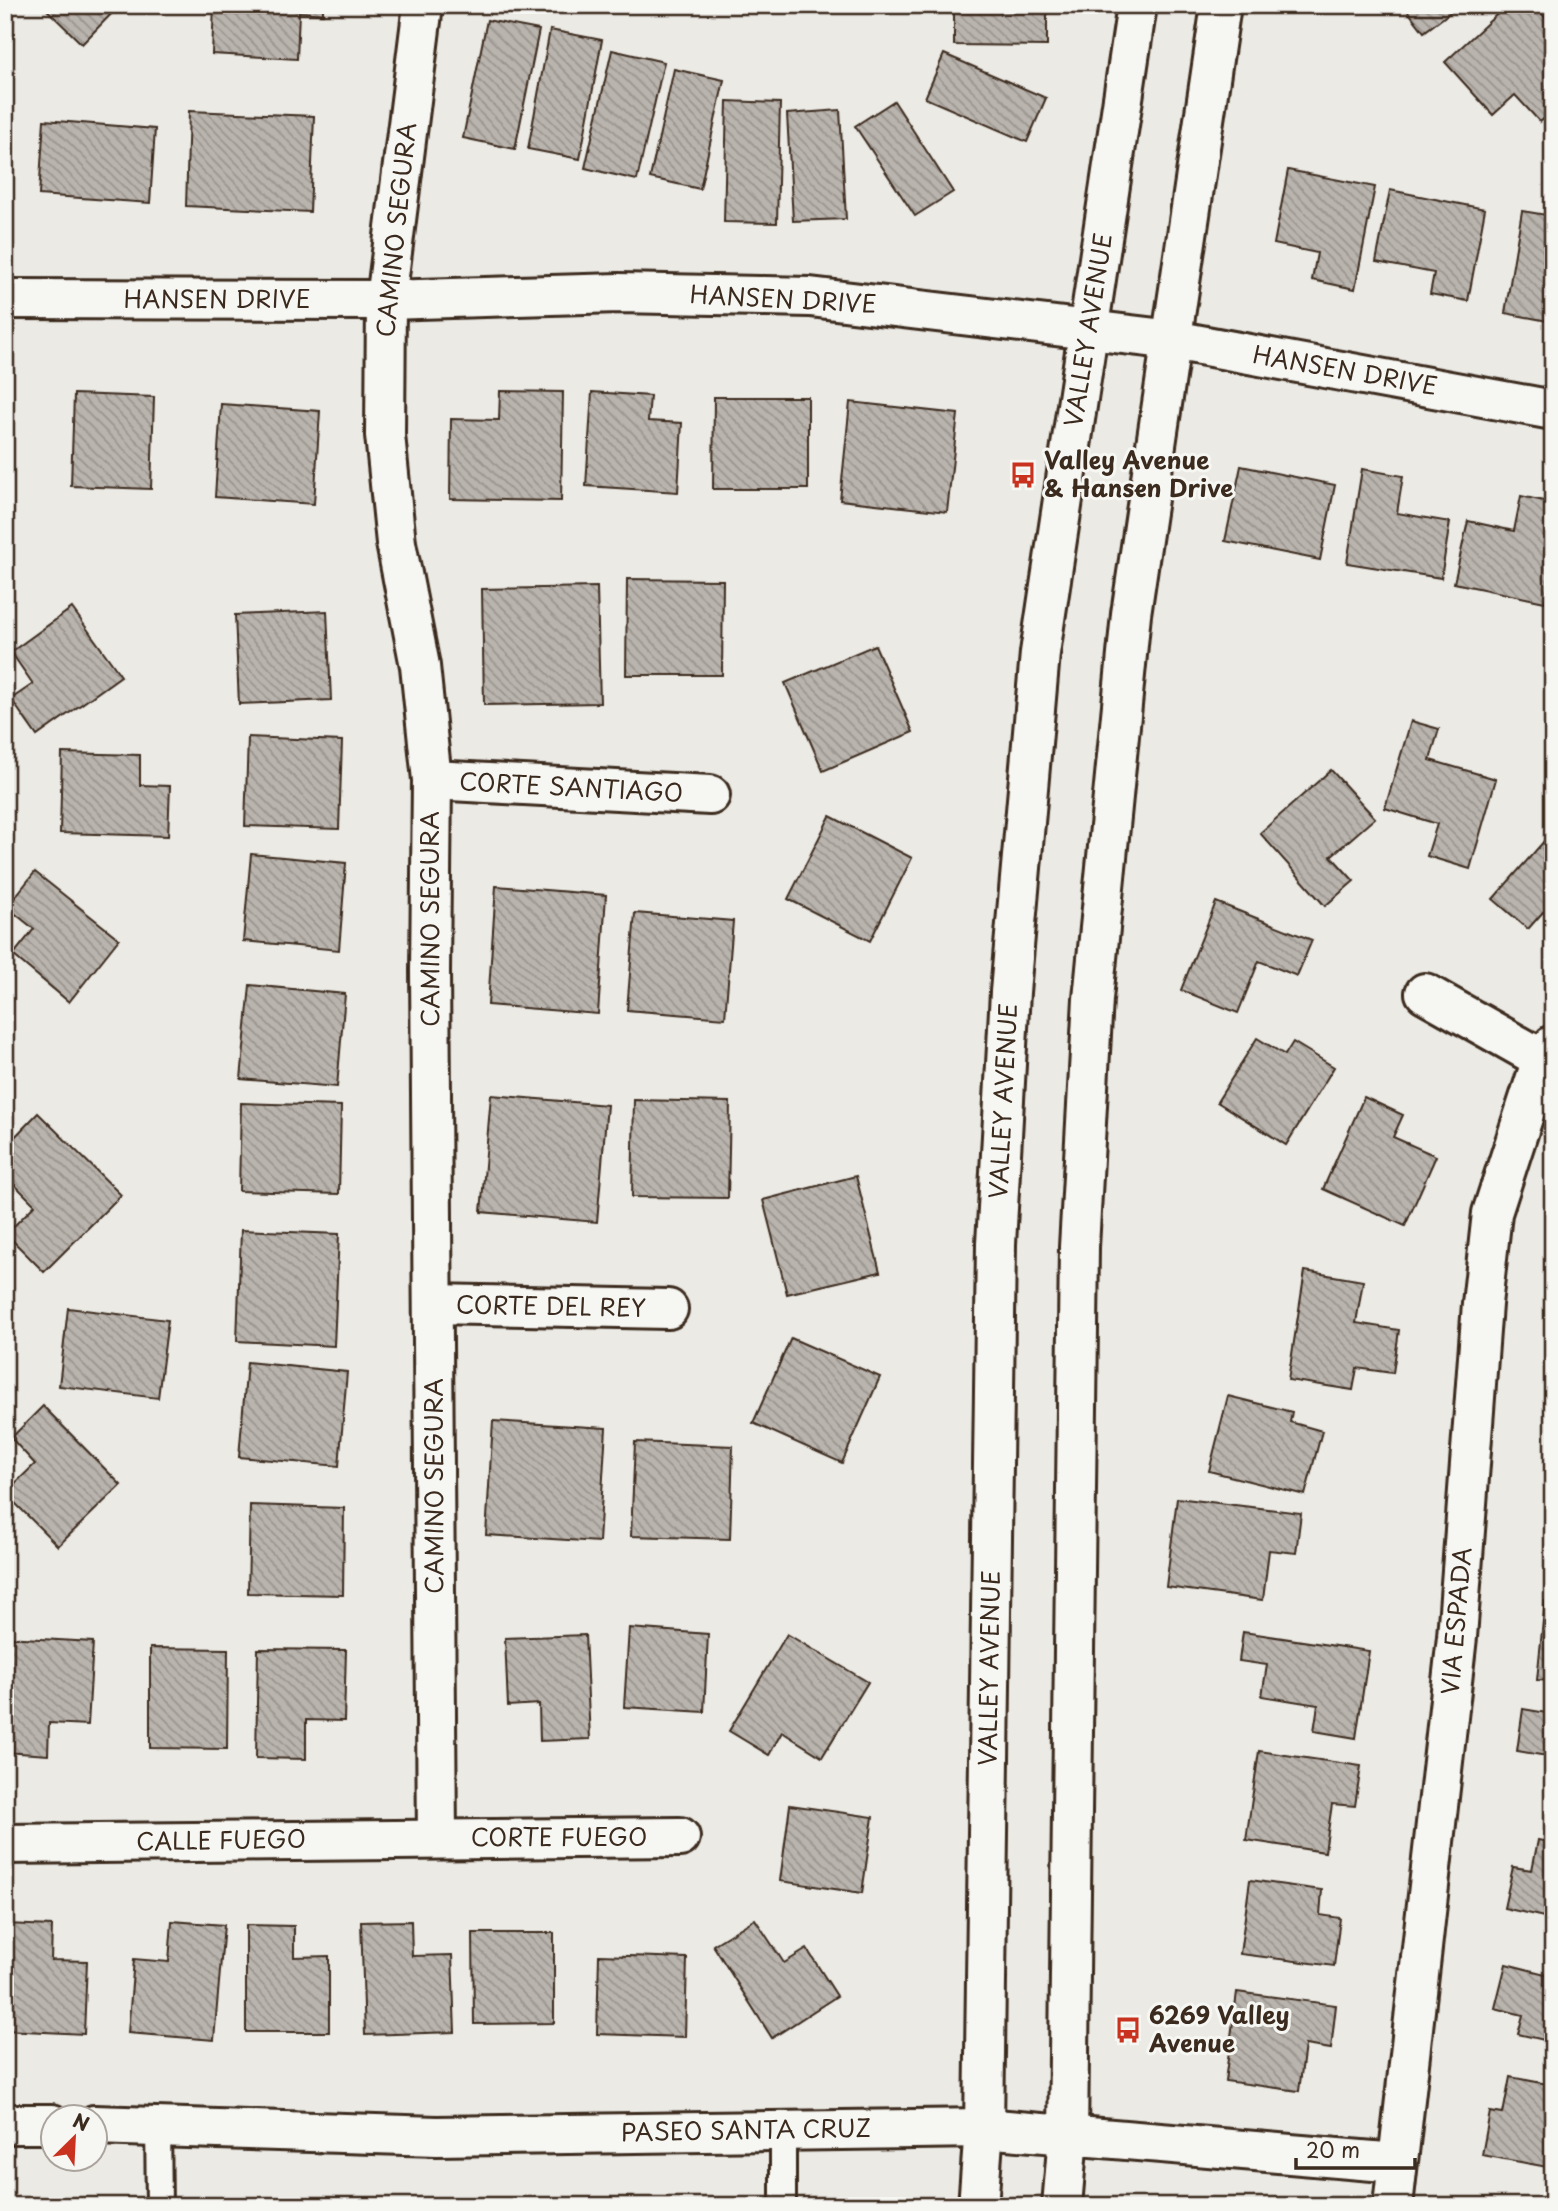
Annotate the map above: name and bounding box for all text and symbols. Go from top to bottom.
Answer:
street label: CAMINO SEGURA [366,121,424,339]
street label: VALLEY AVENUE [1054,230,1120,429]
street label: HANSEN DRIVE [689,275,877,321]
street label: HANSEN DRIVE [123,280,311,316]
street label: HANSEN DRIVE [1250,335,1441,403]
place label: Valley Avenue & Hansen Drive [1044,441,1233,505]
bus stop icon: Valley Avenue & Hansen Drive [1008,460,1038,490]
street label: CORTE SANTIAGO [458,762,684,810]
street label: CAMINO SEGURA [411,811,447,1027]
street label: VALLEY AVENUE [979,1002,1025,1199]
street label: CORTE DEL REY [456,1285,646,1325]
street label: CAMINO SEGURA [415,1378,451,1594]
street label: VIA ESPADA [1431,1546,1479,1696]
street label: VALLEY AVENUE [968,1570,1008,1766]
street label: CORTE FUEGO [471,1818,647,1854]
street label: CALLE FUEGO [136,1820,306,1858]
place label: 6269 Valley Avenue [1148,1996,1290,2060]
bus stop icon: 6269 Valley Avenue [1113,2015,1143,2045]
north arrow [38,2102,108,2172]
text: N [69,2106,94,2137]
street label: PASEO SANTA CRUZ [621,2109,871,2149]
scale bar [1296,2127,1414,2171]
text: 20 m [1306,2133,1360,2165]

